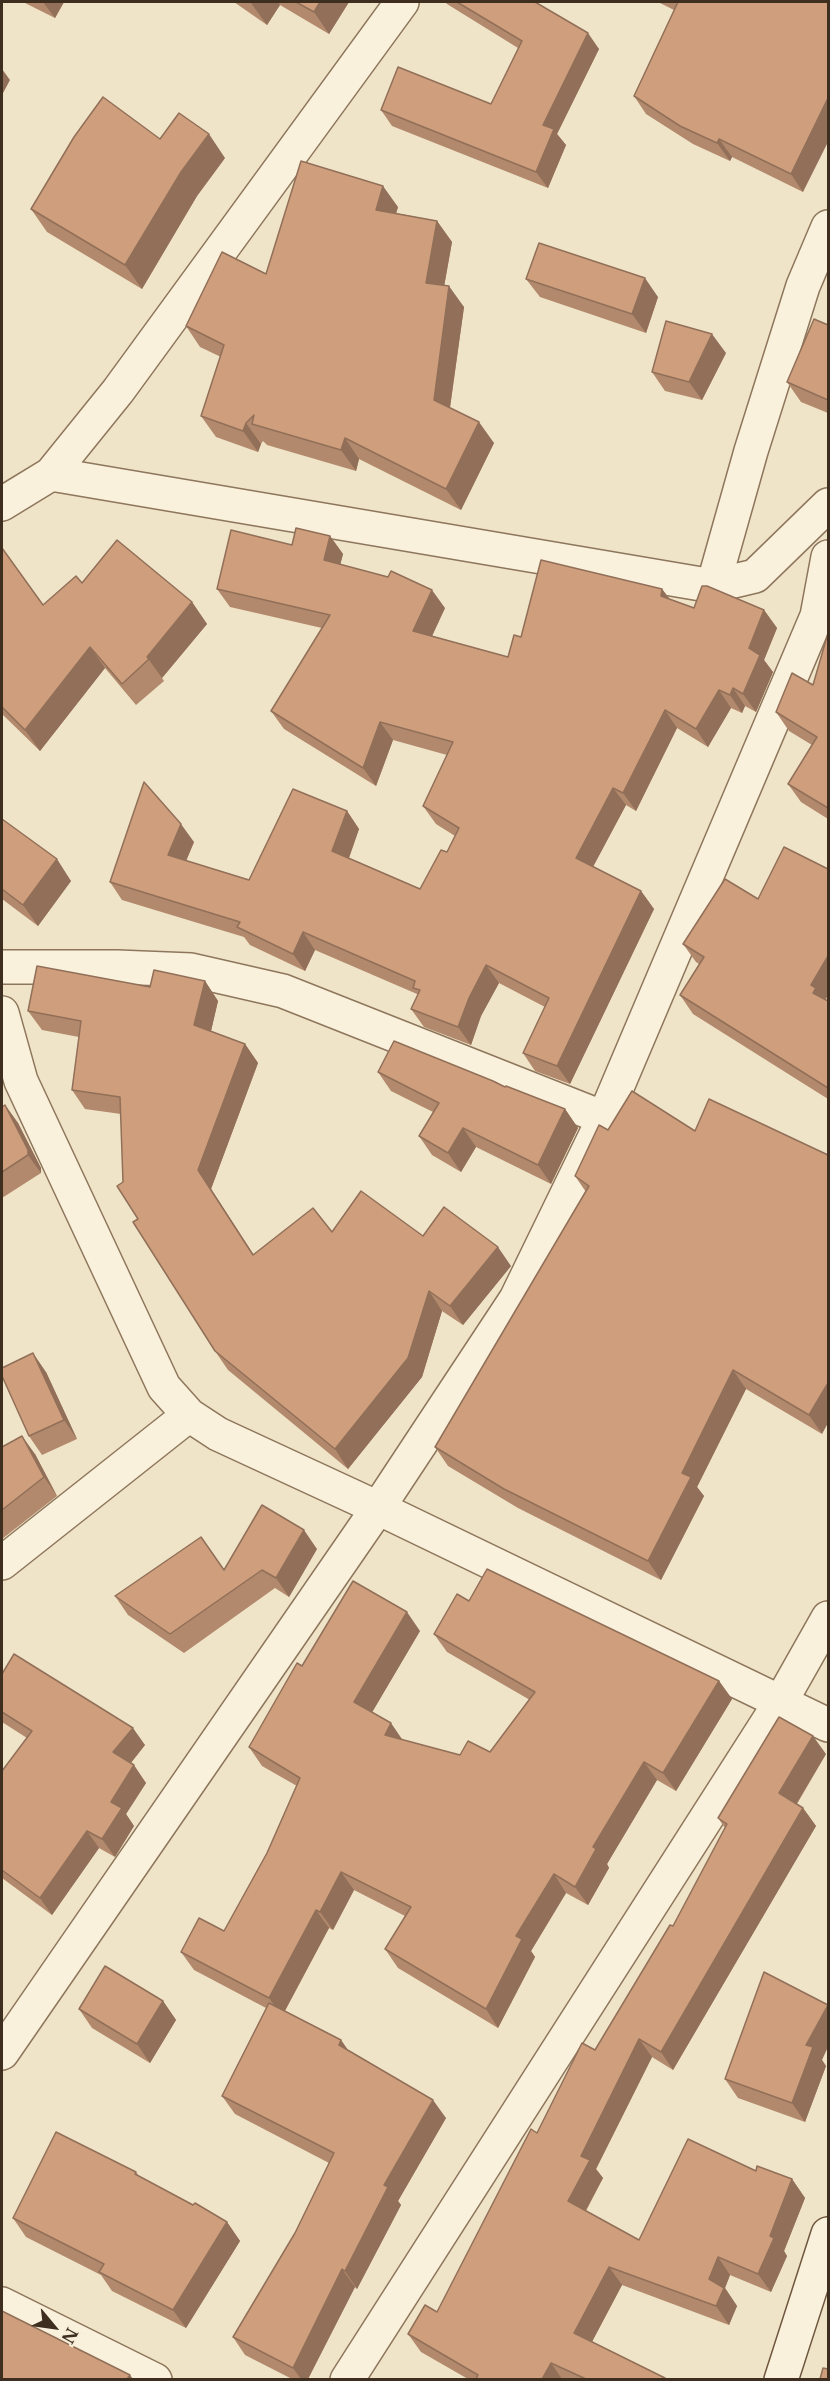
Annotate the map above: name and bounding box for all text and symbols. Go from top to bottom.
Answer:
north arrow [24,2297,84,2357]
text: N [57,2324,82,2347]

